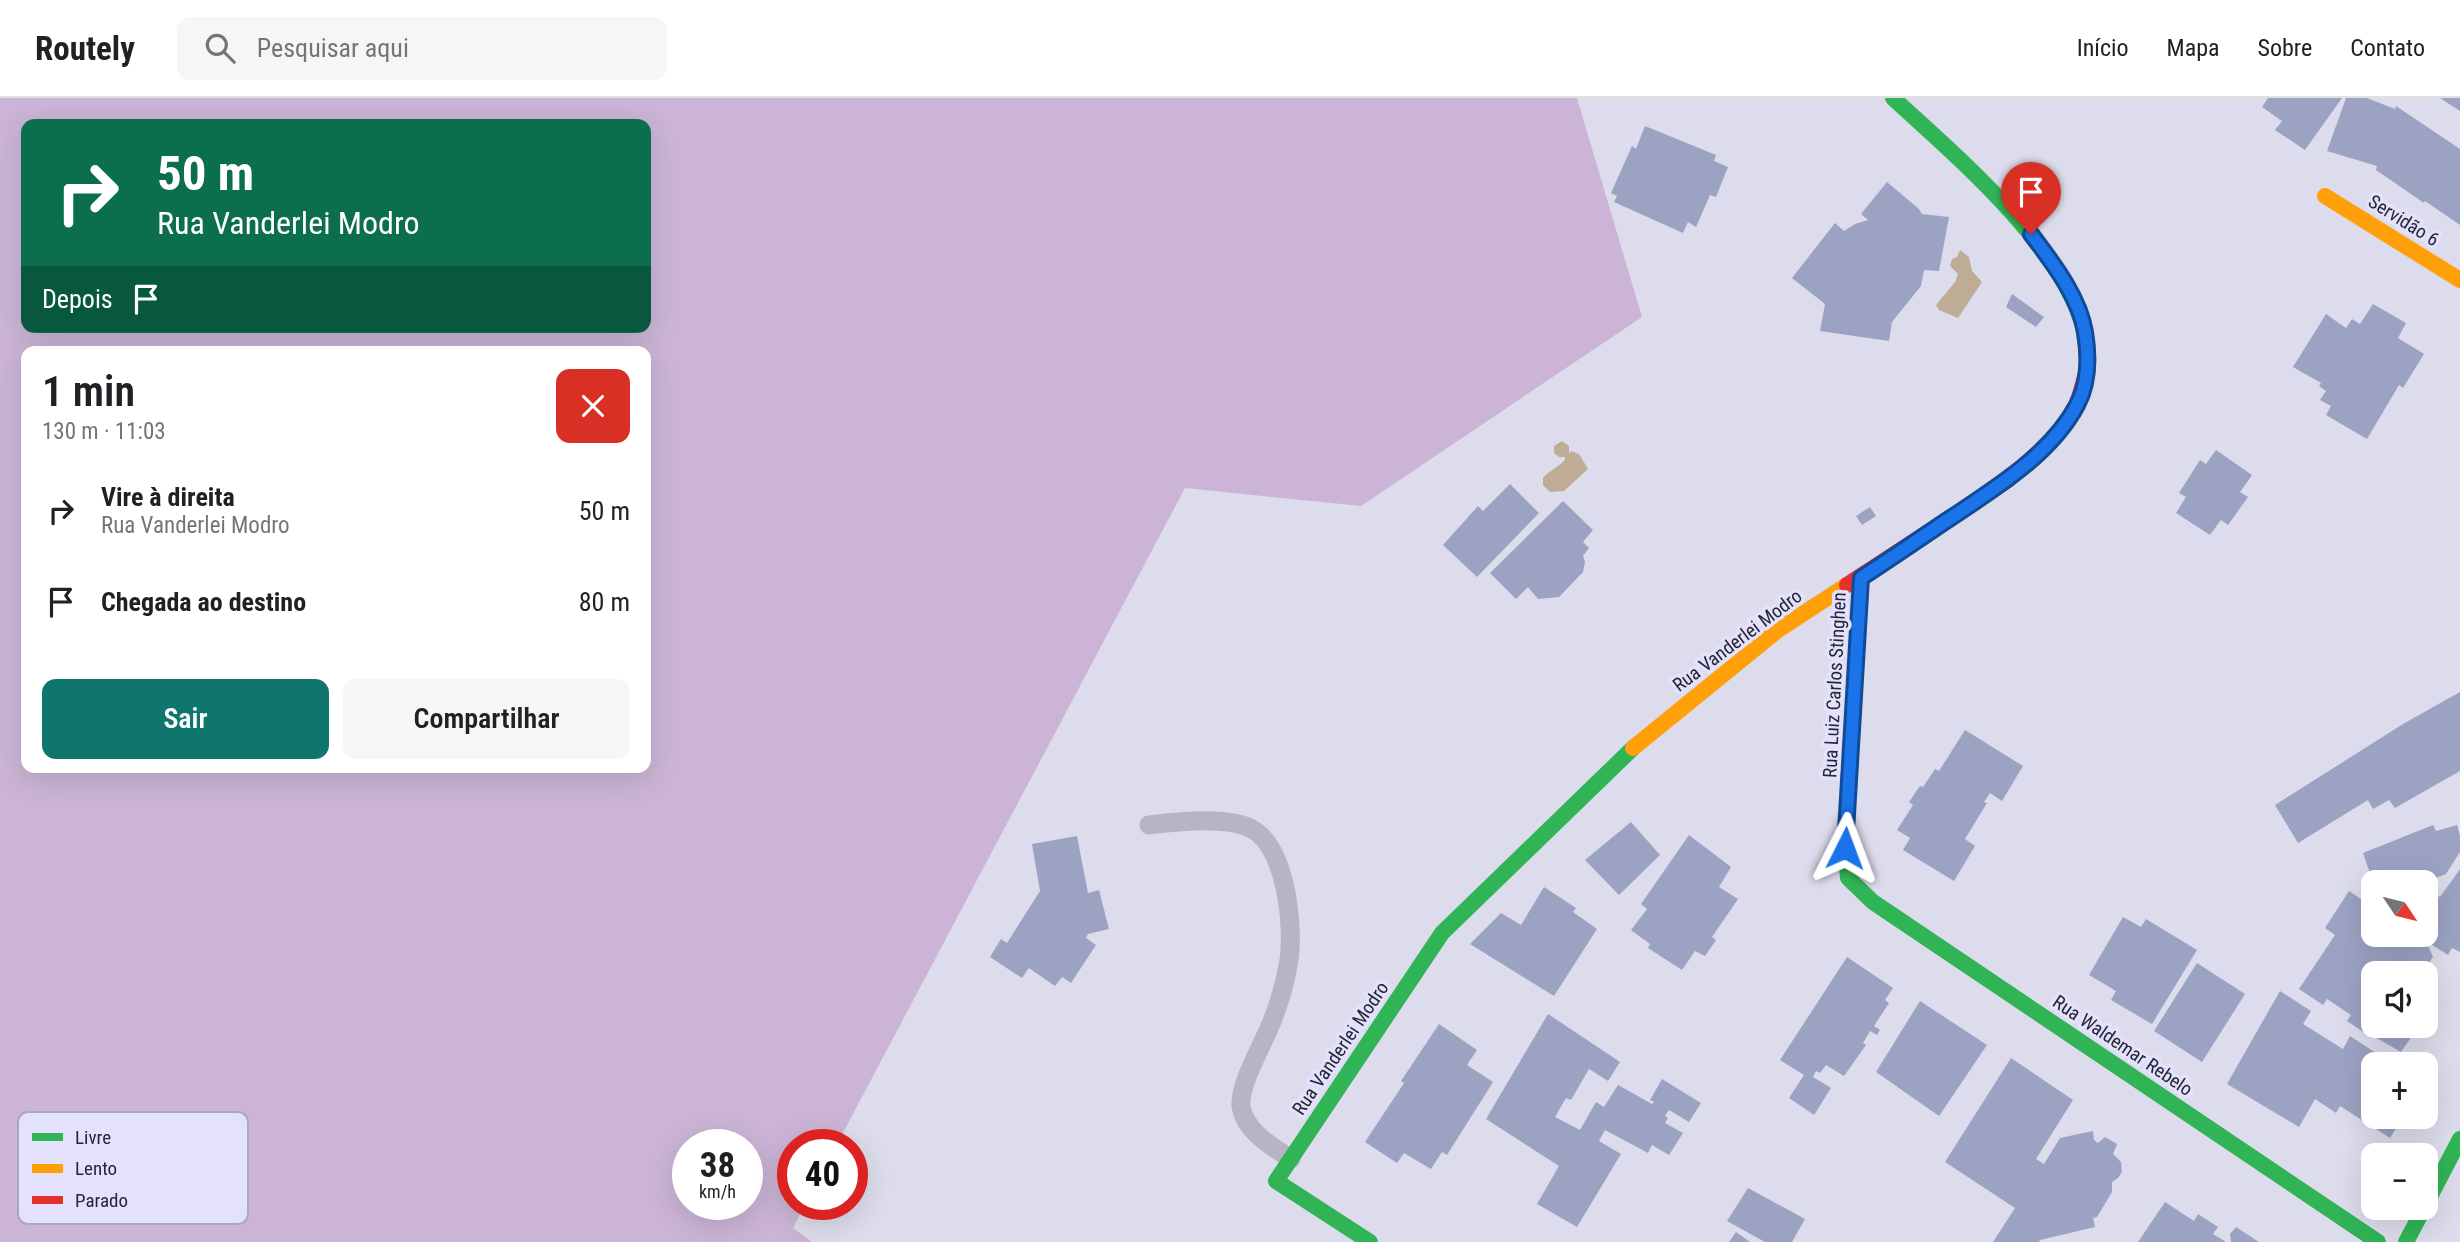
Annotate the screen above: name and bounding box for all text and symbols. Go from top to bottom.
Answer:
search box [177,17,667,80]
text: Routely [35,29,135,68]
icon: search [201,29,239,67]
text: Pesquisar aqui [257,33,409,63]
text: Início [2077,34,2129,62]
text: Mapa [2167,34,2220,62]
text: Sobre [2258,34,2312,62]
text: Contato [2350,34,2425,62]
text: 50 m [157,145,254,202]
icon: right [42,147,133,238]
pin [2001,162,2061,234]
icon: arrive [2012,173,2050,211]
street label: Servidão 6 [2364,190,2443,251]
text: Rua Vanderlei Modro [157,204,419,242]
icon: arrive [127,280,165,318]
text: Depois [42,284,113,314]
text: 1 min [42,367,135,416]
button: close [556,369,630,443]
text: 130 m · 11:03 [42,418,166,445]
text: Vire à direita [101,482,235,512]
icon: right [42,492,80,530]
text: 50 m [579,496,630,526]
text: Rua Vanderlei Modro [101,512,290,539]
icon: arrive [42,583,80,621]
street label: Rua Vanderlei Modro [1668,584,1806,696]
text: Chegada ao destino [101,587,306,617]
text: 80 m [579,587,630,617]
street label: Rua Luiz Carlos Stinghen [1818,592,1851,778]
button: Sair [42,679,329,759]
button: Compartilhar [343,679,630,759]
position arrow [1808,811,1882,885]
north arrow [2361,870,2438,947]
map controls [2361,870,2438,1220]
button: sound [2361,961,2438,1038]
street label: Rua Vanderlei Modro [1287,977,1394,1119]
street label: Rua Waldemar Rebelo [2049,990,2197,1101]
button: + [2361,1052,2438,1129]
legend [18,1112,248,1224]
text: Livre [75,1126,111,1149]
speed limit sign: 40 [777,1129,868,1220]
button: − [2361,1143,2438,1220]
text: 38 [700,1145,735,1186]
text: Lento [75,1157,117,1180]
text: km/h [699,1181,736,1202]
text: Parado [75,1189,128,1212]

